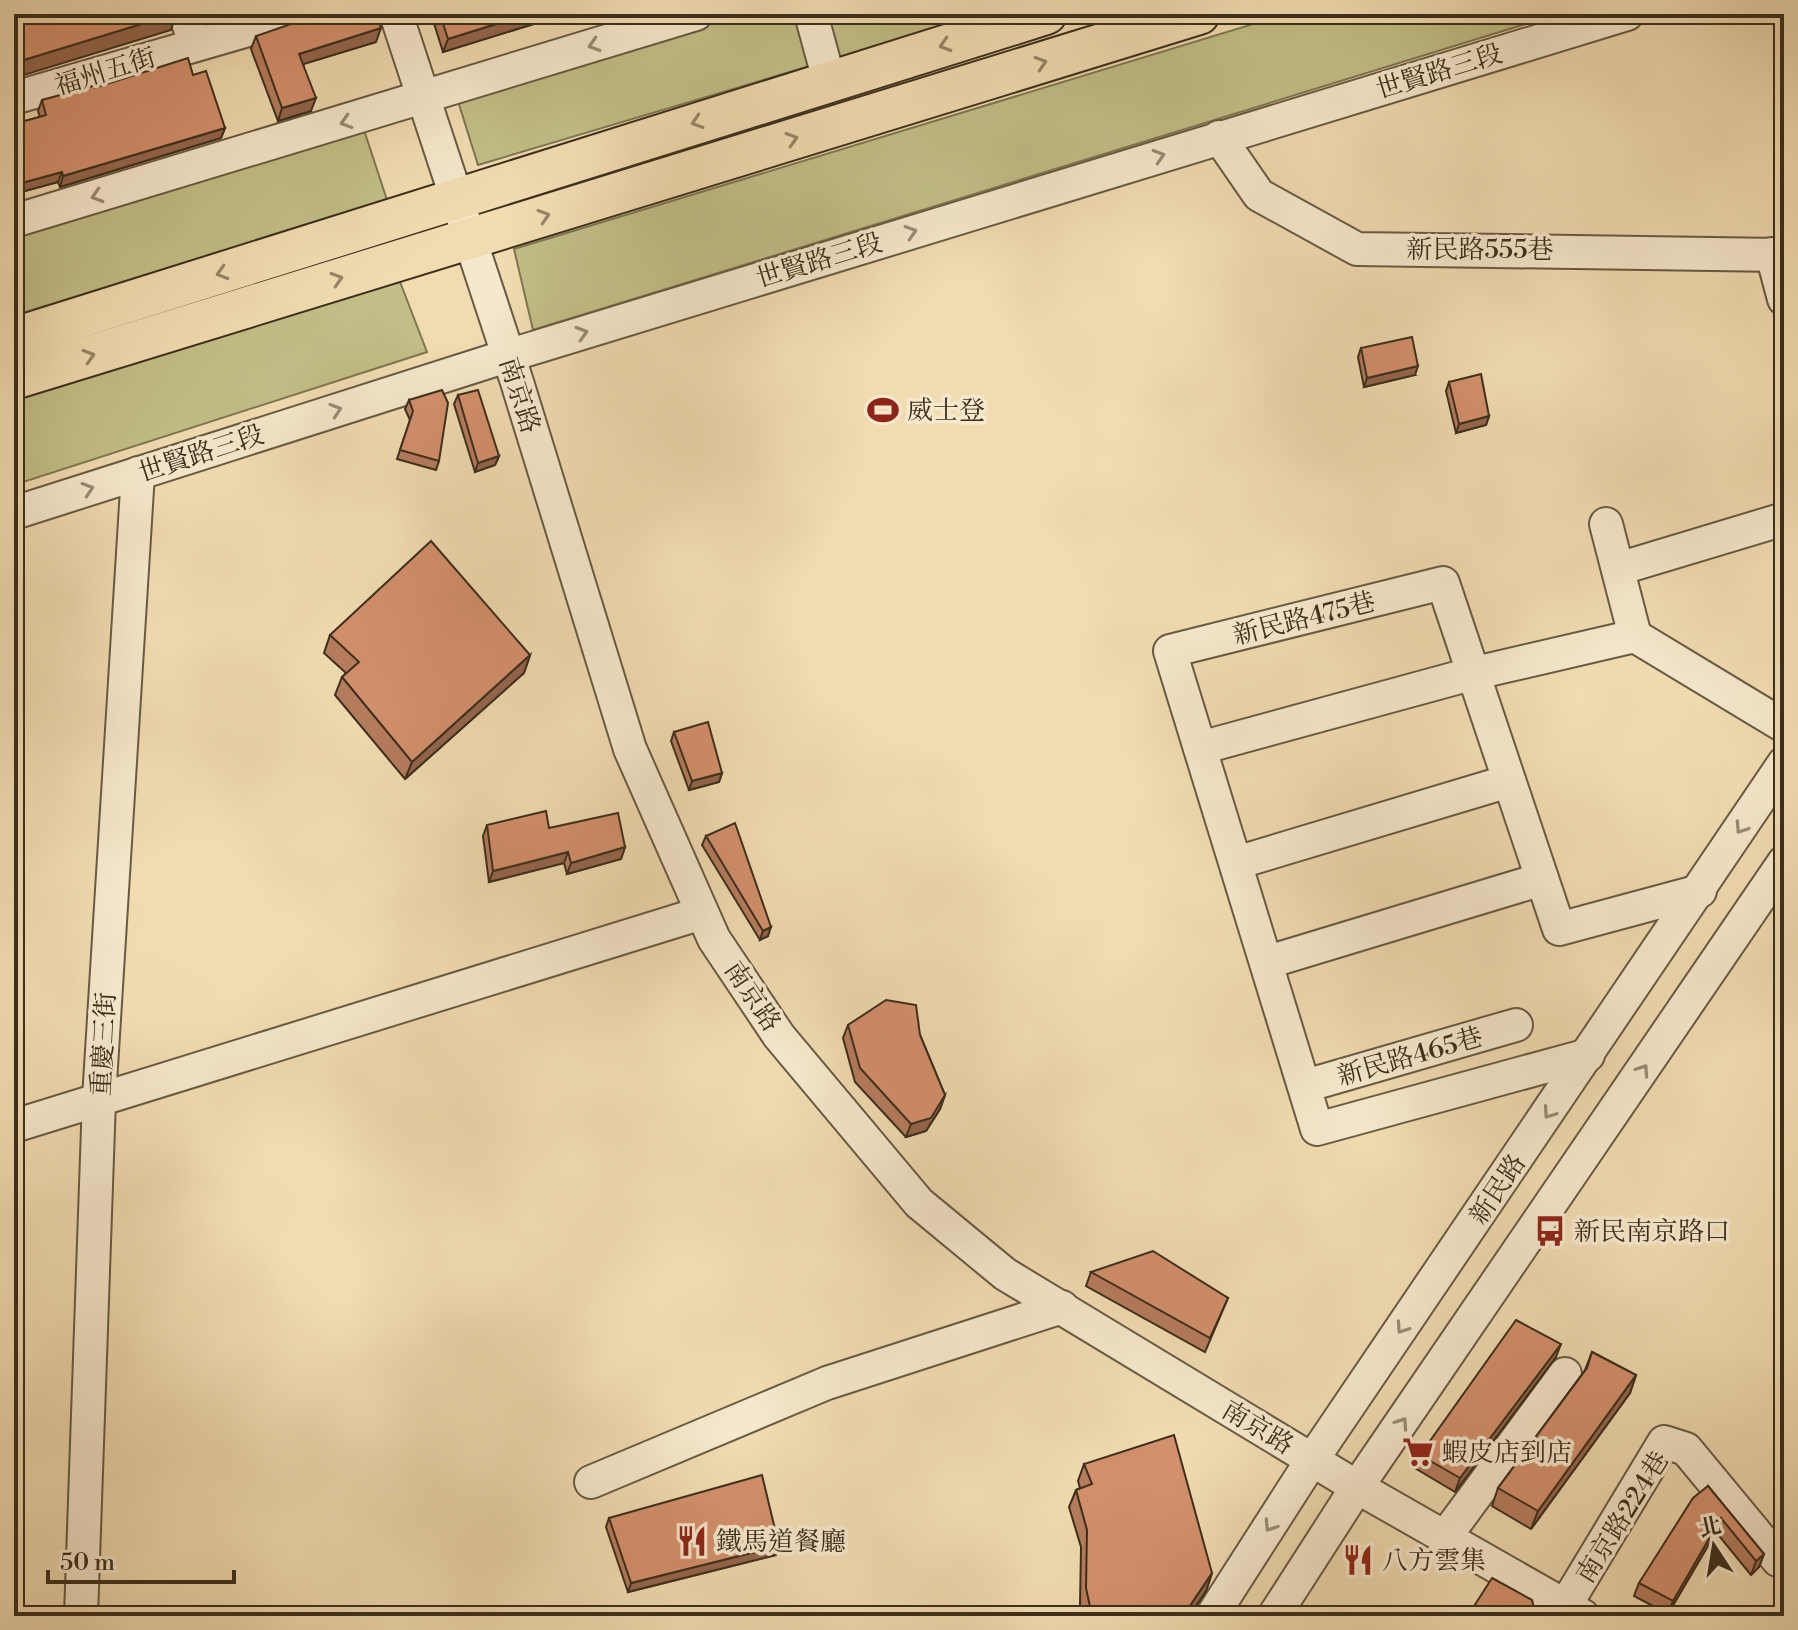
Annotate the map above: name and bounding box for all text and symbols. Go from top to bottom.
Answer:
one-way arrow [588,36,602,52]
one-way arrow [939,36,952,52]
street label: 世賢路三段 [1372,38,1506,106]
street label: 福州五街 [51,41,160,102]
one-way arrow [1033,56,1047,72]
one-way arrow [339,113,353,129]
one-way arrow [691,113,705,129]
one-way arrow [785,132,799,148]
one-way arrow [1152,149,1166,165]
one-way arrow [90,187,104,203]
one-way arrow [536,209,550,225]
one-way arrow [903,225,917,241]
street label: 世賢路三段 [752,227,886,295]
street label: 新民路555巷 [1407,234,1553,266]
one-way arrow [215,264,229,280]
one-way arrow [330,272,343,288]
one-way arrow [574,326,588,342]
one-way arrow [81,349,95,365]
street label: 南京路 [492,353,546,437]
sports icon: 威士登 [866,393,900,427]
place label: 威士登 [907,395,985,427]
one-way arrow [329,403,342,419]
street label: 世賢路三段 [135,419,268,489]
one-way arrow [81,482,95,498]
street label: 新民路475巷 [1230,586,1379,652]
one-way arrow [1736,820,1751,834]
street label: 南京路 [717,955,787,1038]
street label: 重慶三街 [85,991,123,1097]
street label: 新民路465巷 [1334,1021,1487,1093]
one-way arrow [1633,1064,1648,1078]
one-way arrow [1544,1105,1559,1119]
street label: 新民路 [1463,1148,1533,1231]
bus stop icon: 新民南京路口 [1533,1214,1567,1248]
place label: 新民南京路口 [1574,1216,1730,1248]
one-way arrow [1397,1320,1412,1334]
street label: 南京路 [1216,1394,1299,1462]
one-way arrow [1392,1417,1407,1432]
supermarket icon: 蝦皮店到店 [1401,1435,1435,1469]
place label: 蝦皮店到店 [1442,1437,1572,1469]
street label: 南京路224巷 [1570,1446,1676,1589]
north arrow [1674,1506,1754,1586]
text: 北 [1697,1512,1724,1543]
one-way arrow [1265,1517,1280,1532]
restaurant icon: 鐵馬道餐廳 [675,1524,709,1558]
place label: 鐵馬道餐廳 [716,1526,846,1558]
scale bar [48,1534,234,1584]
restaurant icon: 八方雲集 [1341,1543,1375,1577]
place label: 八方雲集 [1382,1545,1486,1577]
text: 50 m [60,1548,115,1578]

